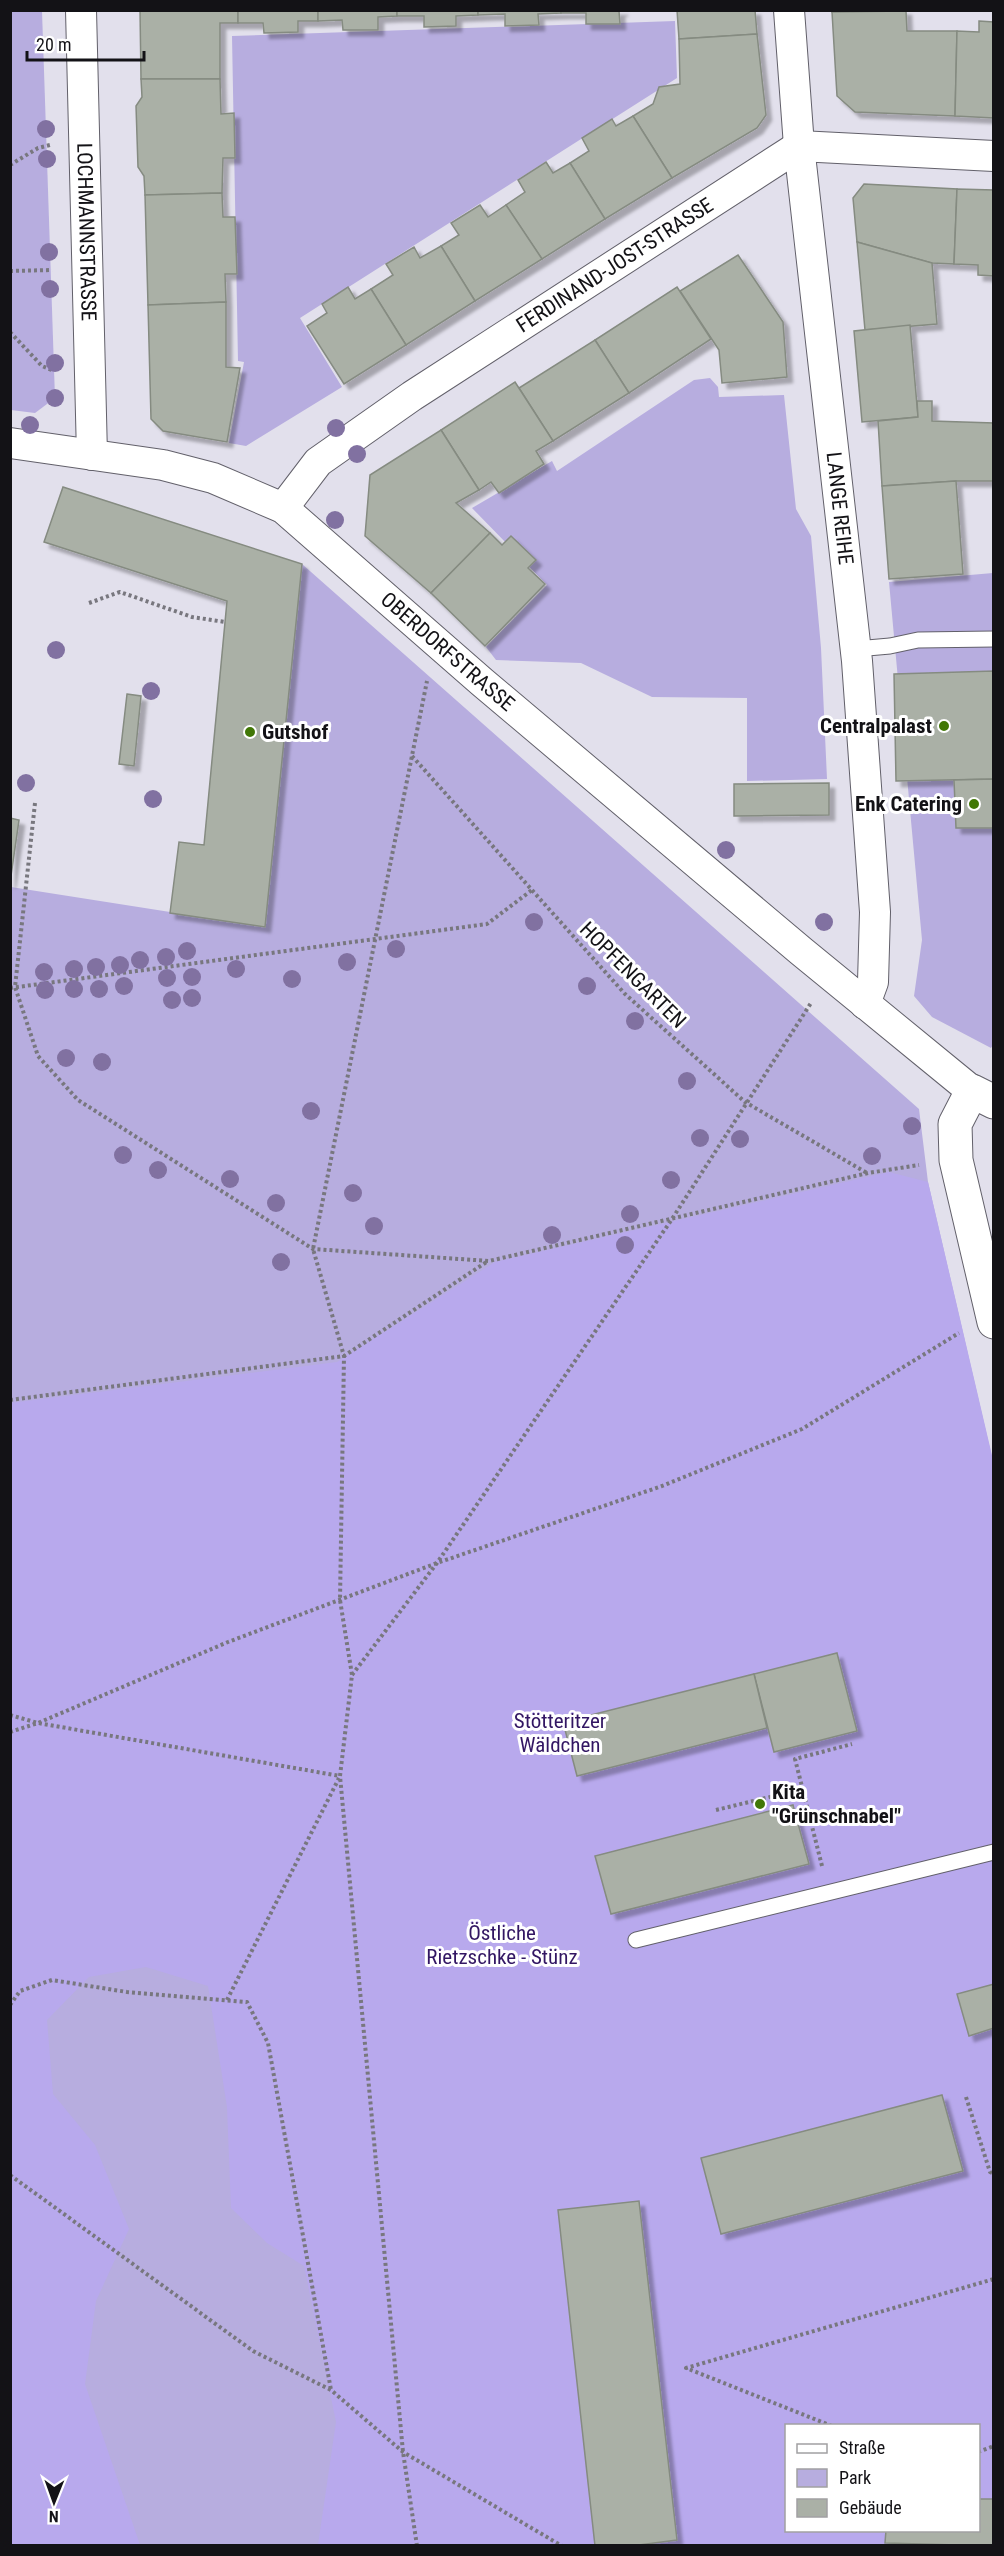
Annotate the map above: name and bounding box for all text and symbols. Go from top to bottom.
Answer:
scale bar [27,24,144,62]
text: 20 m [36,34,71,55]
street label: LOCHMANNSTRASSE [72,142,101,321]
street label: FERDINAND-JOST-STRASSE [512,193,718,337]
street label: LANGE REIHE [822,451,858,566]
street label: OBERDORFSTRASSE [376,587,519,716]
place label: Centralpalast [820,714,932,738]
marker: Centralpalast [937,719,951,733]
place label: Gutshof [262,720,328,744]
marker: Gutshof [243,725,257,739]
place label: Enk Catering [855,792,962,816]
marker: Enk Catering [967,797,981,811]
street label: HOPFENGARTEN [575,917,691,1033]
park label: Stötteritzer Wäldchen [514,1709,606,1757]
place label: Kita "Grünschnabel" [772,1780,901,1828]
marker: Kita "Grünschnabel" [753,1797,767,1811]
park label: Östliche Rietzschke - Stünz [426,1921,578,1969]
legend [785,2424,980,2532]
text: Straße [839,2437,885,2458]
text: Park [839,2467,871,2488]
north arrow [24,2472,84,2532]
text: Gebäude [839,2497,902,2518]
text: N [49,2507,59,2526]

